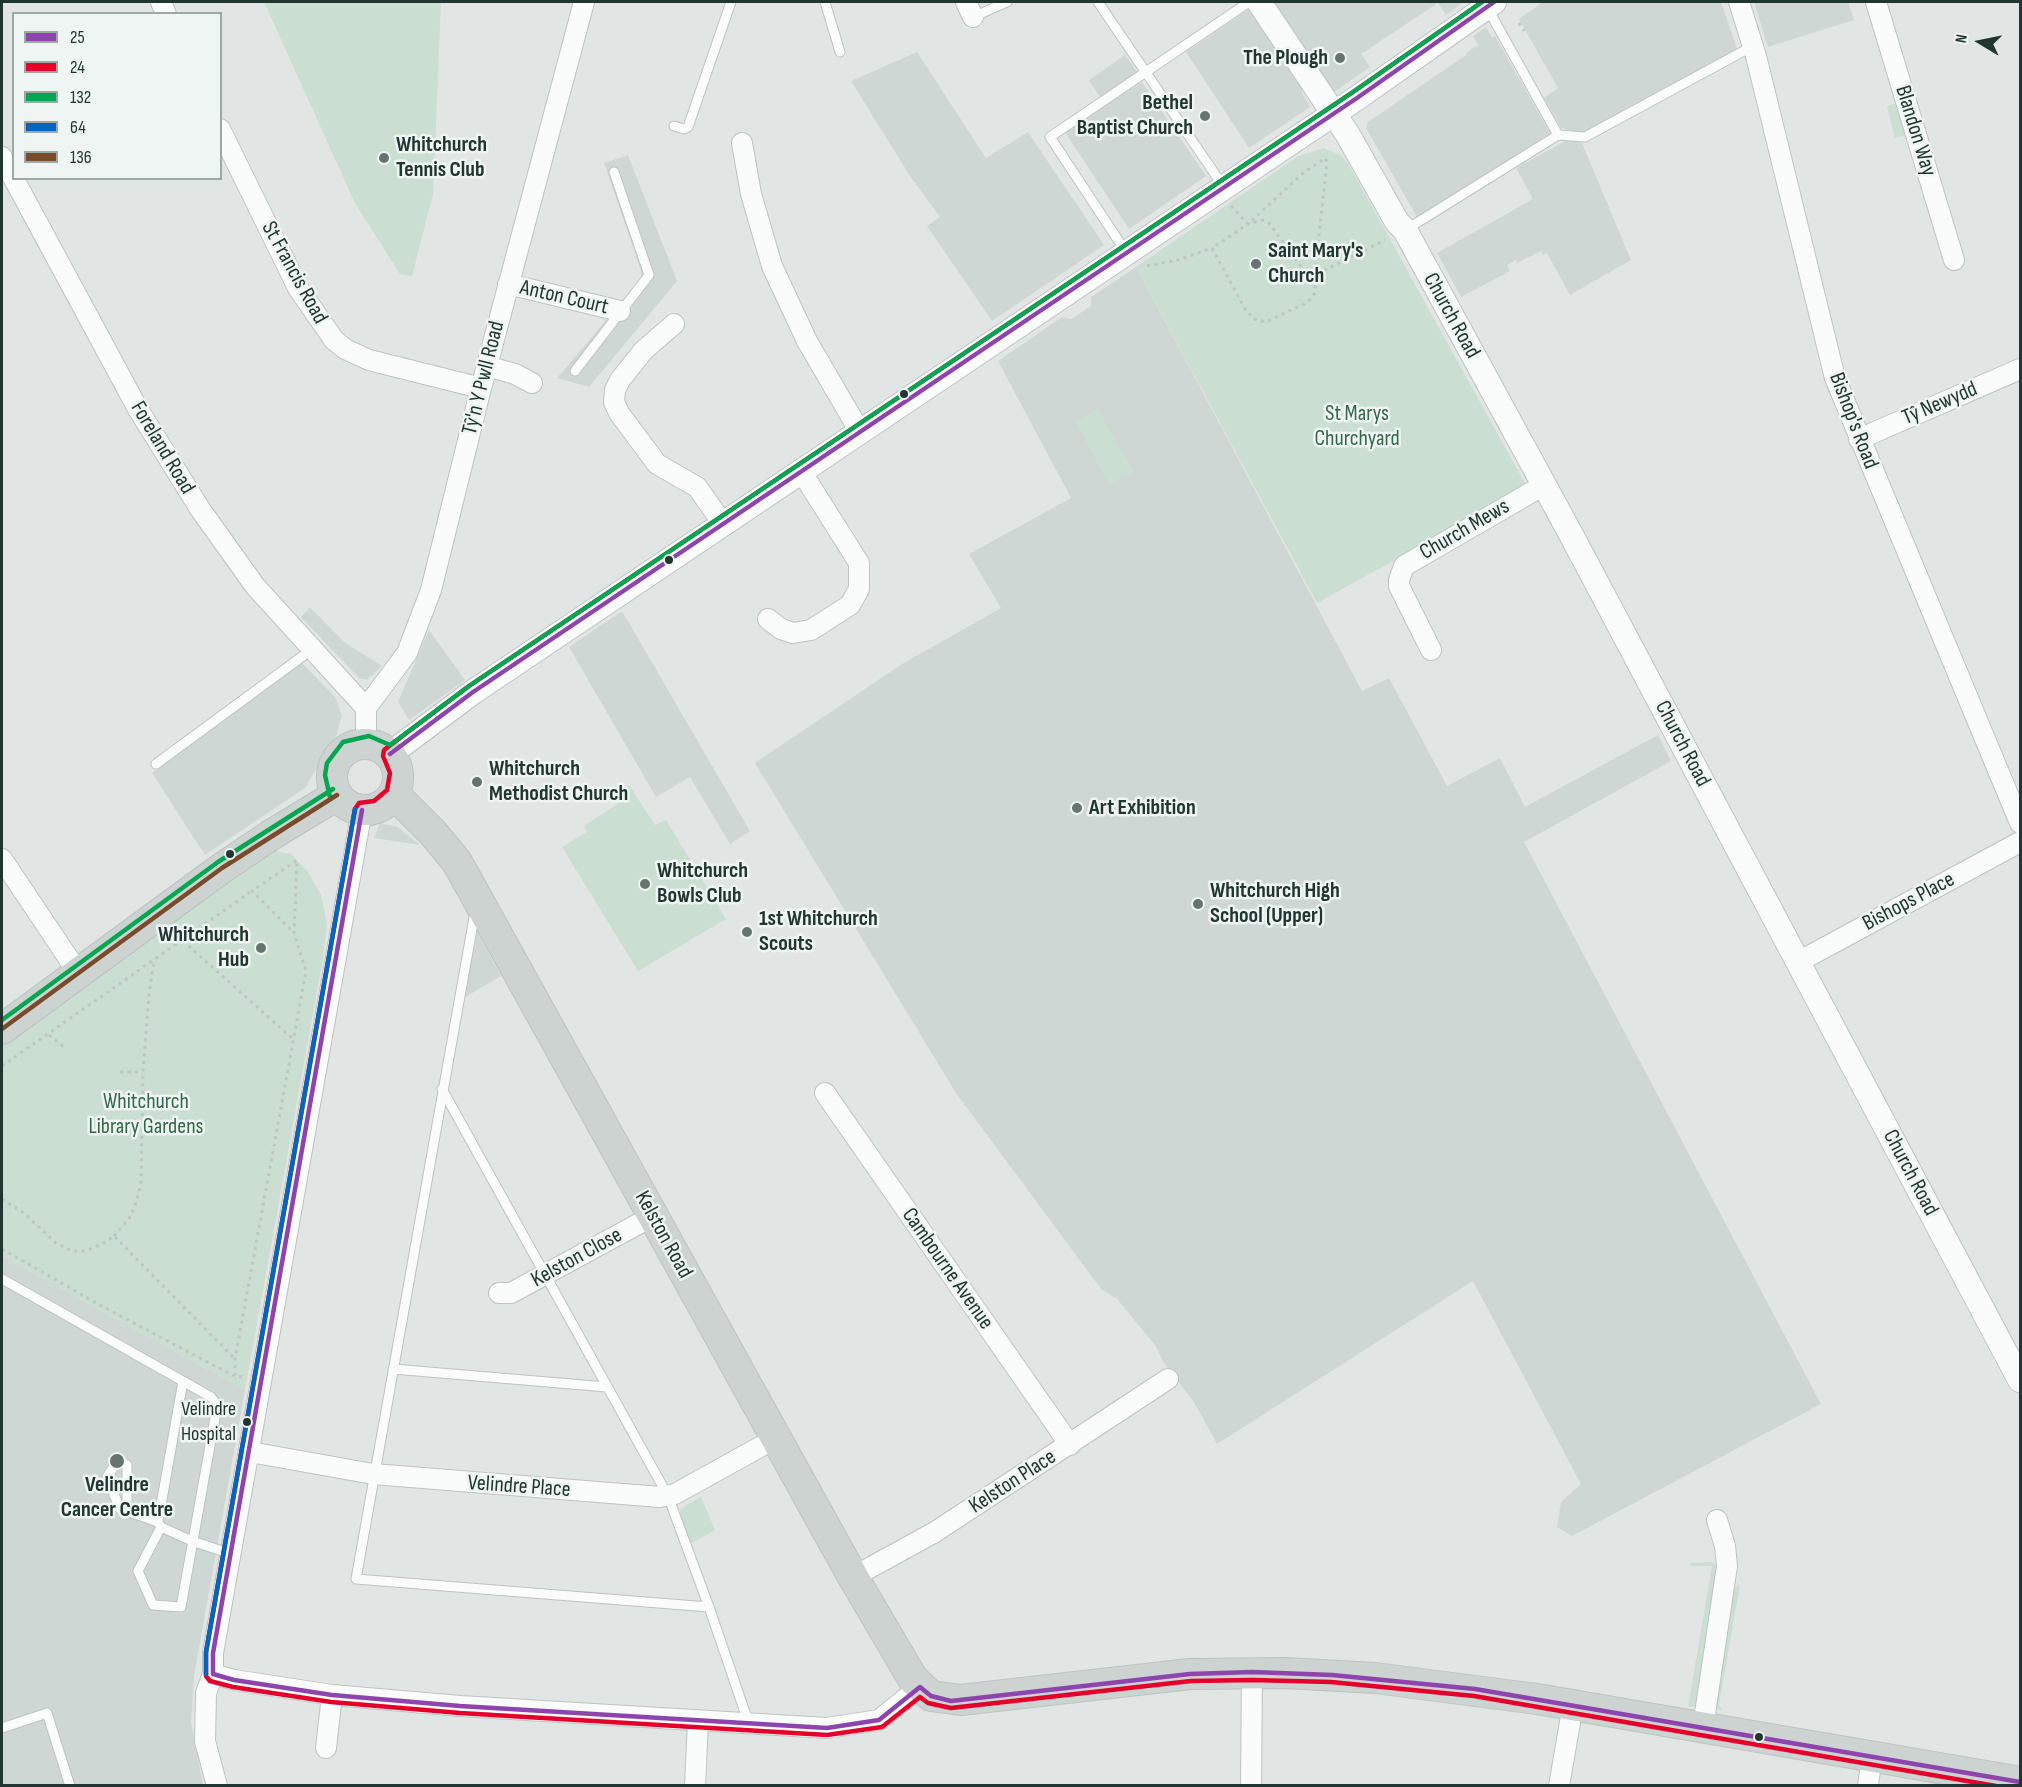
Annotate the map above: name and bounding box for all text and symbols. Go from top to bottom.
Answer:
legend [12,12,222,180]
north arrow [1950,12,2010,72]
text: 25 [70,27,85,48]
text: N [1952,33,1972,45]
place label: The Plough [1243,45,1328,71]
marker: The Plough [1333,51,1347,65]
text: 24 [70,57,85,78]
street label: Blandon Way [1889,82,1941,180]
text: 132 [70,87,91,108]
place label: Bethel Baptist Church [1077,90,1193,142]
marker: Bethel Baptist Church [1198,109,1212,123]
text: 64 [70,117,86,138]
place label: Whitchurch Tennis Club [396,132,487,184]
text: 136 [70,147,92,168]
marker: Whitchurch Tennis Club [377,151,391,165]
street label: St Francis Road [255,217,333,329]
place label: Saint Mary's Church [1268,238,1363,290]
marker: Saint Mary's Church [1249,257,1263,271]
street label: Church Road [1417,269,1485,363]
street label: Anton Court [517,275,611,321]
street label: Tŷ'n Y Pwll Road [457,319,511,437]
street label: Bishop's Road [1823,369,1883,473]
street label: Tŷ Newydd [1898,376,1982,432]
unlabelled marker [898,388,910,400]
street label: Foreland Road [124,397,200,499]
park label: St Marys Churchyard [1314,401,1400,452]
street label: Church Mews [1416,494,1514,566]
unlabelled marker [663,554,675,566]
street label: Church Road [1648,696,1716,792]
place label: Whitchurch Methodist Church [489,756,628,807]
marker: Whitchurch Methodist Church [470,775,484,789]
place label: Art Exhibition [1089,795,1196,821]
marker: Art Exhibition [1070,801,1084,815]
unlabelled marker [224,848,236,860]
place label: Whitchurch Bowls Club [657,858,748,909]
street label: Bishops Place [1859,867,1959,937]
marker: Whitchurch Bowls Club [638,877,652,891]
place label: Whitchurch High School (Upper) [1210,878,1340,930]
marker: Whitchurch High School (Upper) [1191,897,1205,911]
place label: 1st Whitchurch Scouts [759,906,878,957]
place label: Whitchurch Hub [158,922,249,974]
marker: 1st Whitchurch Scouts [740,925,754,939]
marker: Whitchurch Hub [254,941,268,955]
park label: Whitchurch Library Gardens [89,1089,203,1140]
street label: Church Road [1876,1125,1944,1221]
street label: Kelston Road [628,1187,698,1283]
street label: Cambourne Avenue [895,1203,999,1335]
street label: Kelston Close [527,1222,627,1294]
place label: Velindre Hospital [181,1398,236,1445]
marker: Velindre Hospital [241,1416,253,1428]
street label: Kelston Place [965,1444,1061,1520]
marker: Velindre Cancer Centre [108,1452,126,1470]
street label: Velindre Place [467,1470,571,1504]
place label: Velindre Cancer Centre [61,1472,173,1524]
unlabelled marker [1753,1731,1765,1743]

